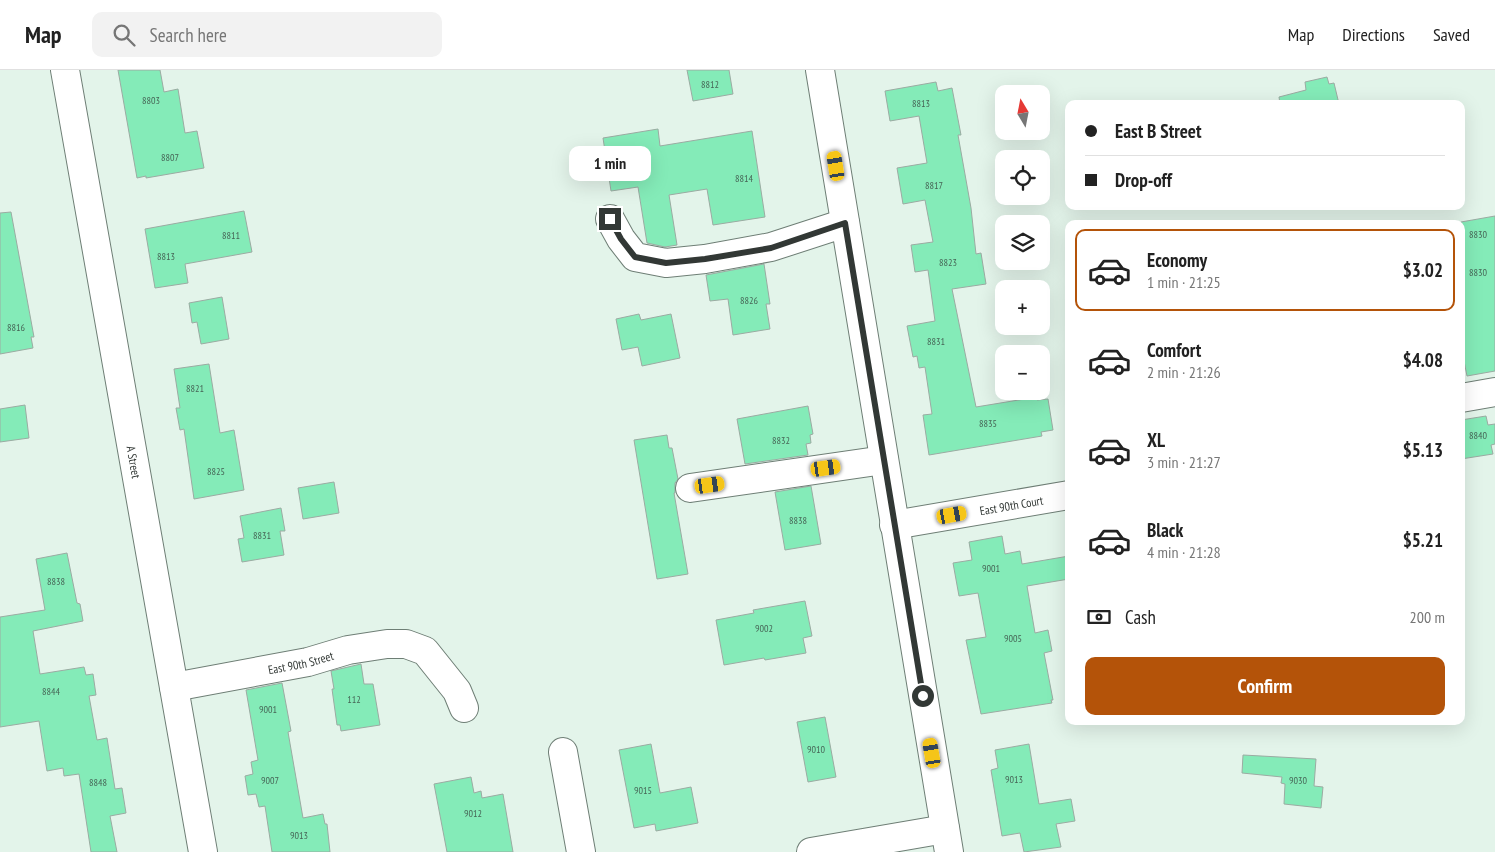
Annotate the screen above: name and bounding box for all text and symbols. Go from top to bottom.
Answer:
search box [92,12,442,57]
text: Map [25,19,62,50]
icon: search [110,21,138,49]
text: Search here [150,23,227,47]
text: Map [1288,23,1314,46]
text: Directions [1342,23,1405,46]
text: Saved [1433,23,1470,46]
house number: 8812 [701,78,719,91]
north arrow [995,85,1050,140]
map controls [995,85,1050,400]
house number: 8803 [142,94,160,107]
house number: 8813 [912,97,930,110]
text: East B Street [1115,119,1202,143]
callout: 1 min [569,146,651,182]
car [826,150,845,182]
button: locate [995,150,1050,205]
house number: 8807 [161,151,179,164]
text: 1 min [594,153,626,173]
text: Drop-off [1115,168,1172,192]
house number: 8814 [735,172,754,185]
house number: 8817 [925,179,943,192]
route end [599,208,621,230]
button: layers [995,215,1050,270]
house number: 8830 [1469,228,1488,241]
house number: 8811 [222,229,240,242]
icon: car [1087,248,1132,293]
text: Economy [1147,248,1207,272]
house number: 8813 [157,250,175,263]
house number: 8823 [939,256,957,269]
text: $3.02 [1403,258,1443,282]
house number: 8830 [1469,266,1488,279]
text: 1 min · 21:25 [1147,272,1221,292]
button: + [995,280,1050,335]
house number: 8826 [740,294,759,307]
house number: 8816 [7,321,26,334]
house number: 8831 [927,335,945,348]
icon: car [1087,338,1132,383]
text: Comfort [1147,338,1201,362]
button: − [995,345,1050,400]
text: $4.08 [1403,348,1443,372]
text: 2 min · 21:26 [1147,362,1221,382]
house number: 8821 [186,382,204,395]
house number: 8835 [979,417,997,430]
icon: car [1087,428,1132,473]
text: XL [1147,428,1165,452]
house number: 8840 [1469,429,1488,442]
house number: 8832 [772,434,790,447]
text: $5.13 [1403,438,1443,462]
street label: A Street [124,445,145,480]
text: 3 min · 21:27 [1147,452,1221,472]
car [810,458,841,478]
house number: 8825 [207,465,225,478]
car [694,475,725,495]
street label: East 90th Court [978,492,1045,518]
car [935,505,968,525]
house number: 8838 [789,514,807,527]
icon: car [1087,518,1132,563]
text: Black [1147,518,1183,542]
text: $5.21 [1403,528,1443,552]
house number: 8831 [253,529,271,542]
text: 4 min · 21:28 [1147,542,1221,562]
house number: 9001 [982,562,1000,575]
house number: 8838 [47,575,65,588]
icon: cash [1085,603,1113,631]
text: Cash [1125,605,1156,629]
text: 200 m [1410,607,1445,627]
house number: 9002 [755,622,773,635]
house number: 9005 [1004,632,1022,645]
street label: East 90th Street [267,647,336,677]
button: Confirm [1085,657,1445,715]
house number: 8844 [42,685,61,698]
route start [912,685,934,707]
house number: 112 [347,693,361,706]
house number: 9001 [259,703,277,716]
car [922,737,941,769]
house number: 9010 [807,743,826,756]
house number: 9013 [1005,773,1023,786]
house number: 9007 [261,774,279,787]
house number: 9030 [1289,774,1308,787]
house number: 8848 [89,776,107,789]
house number: 9015 [634,784,652,797]
house number: 9012 [464,807,482,820]
house number: 9013 [290,829,308,842]

